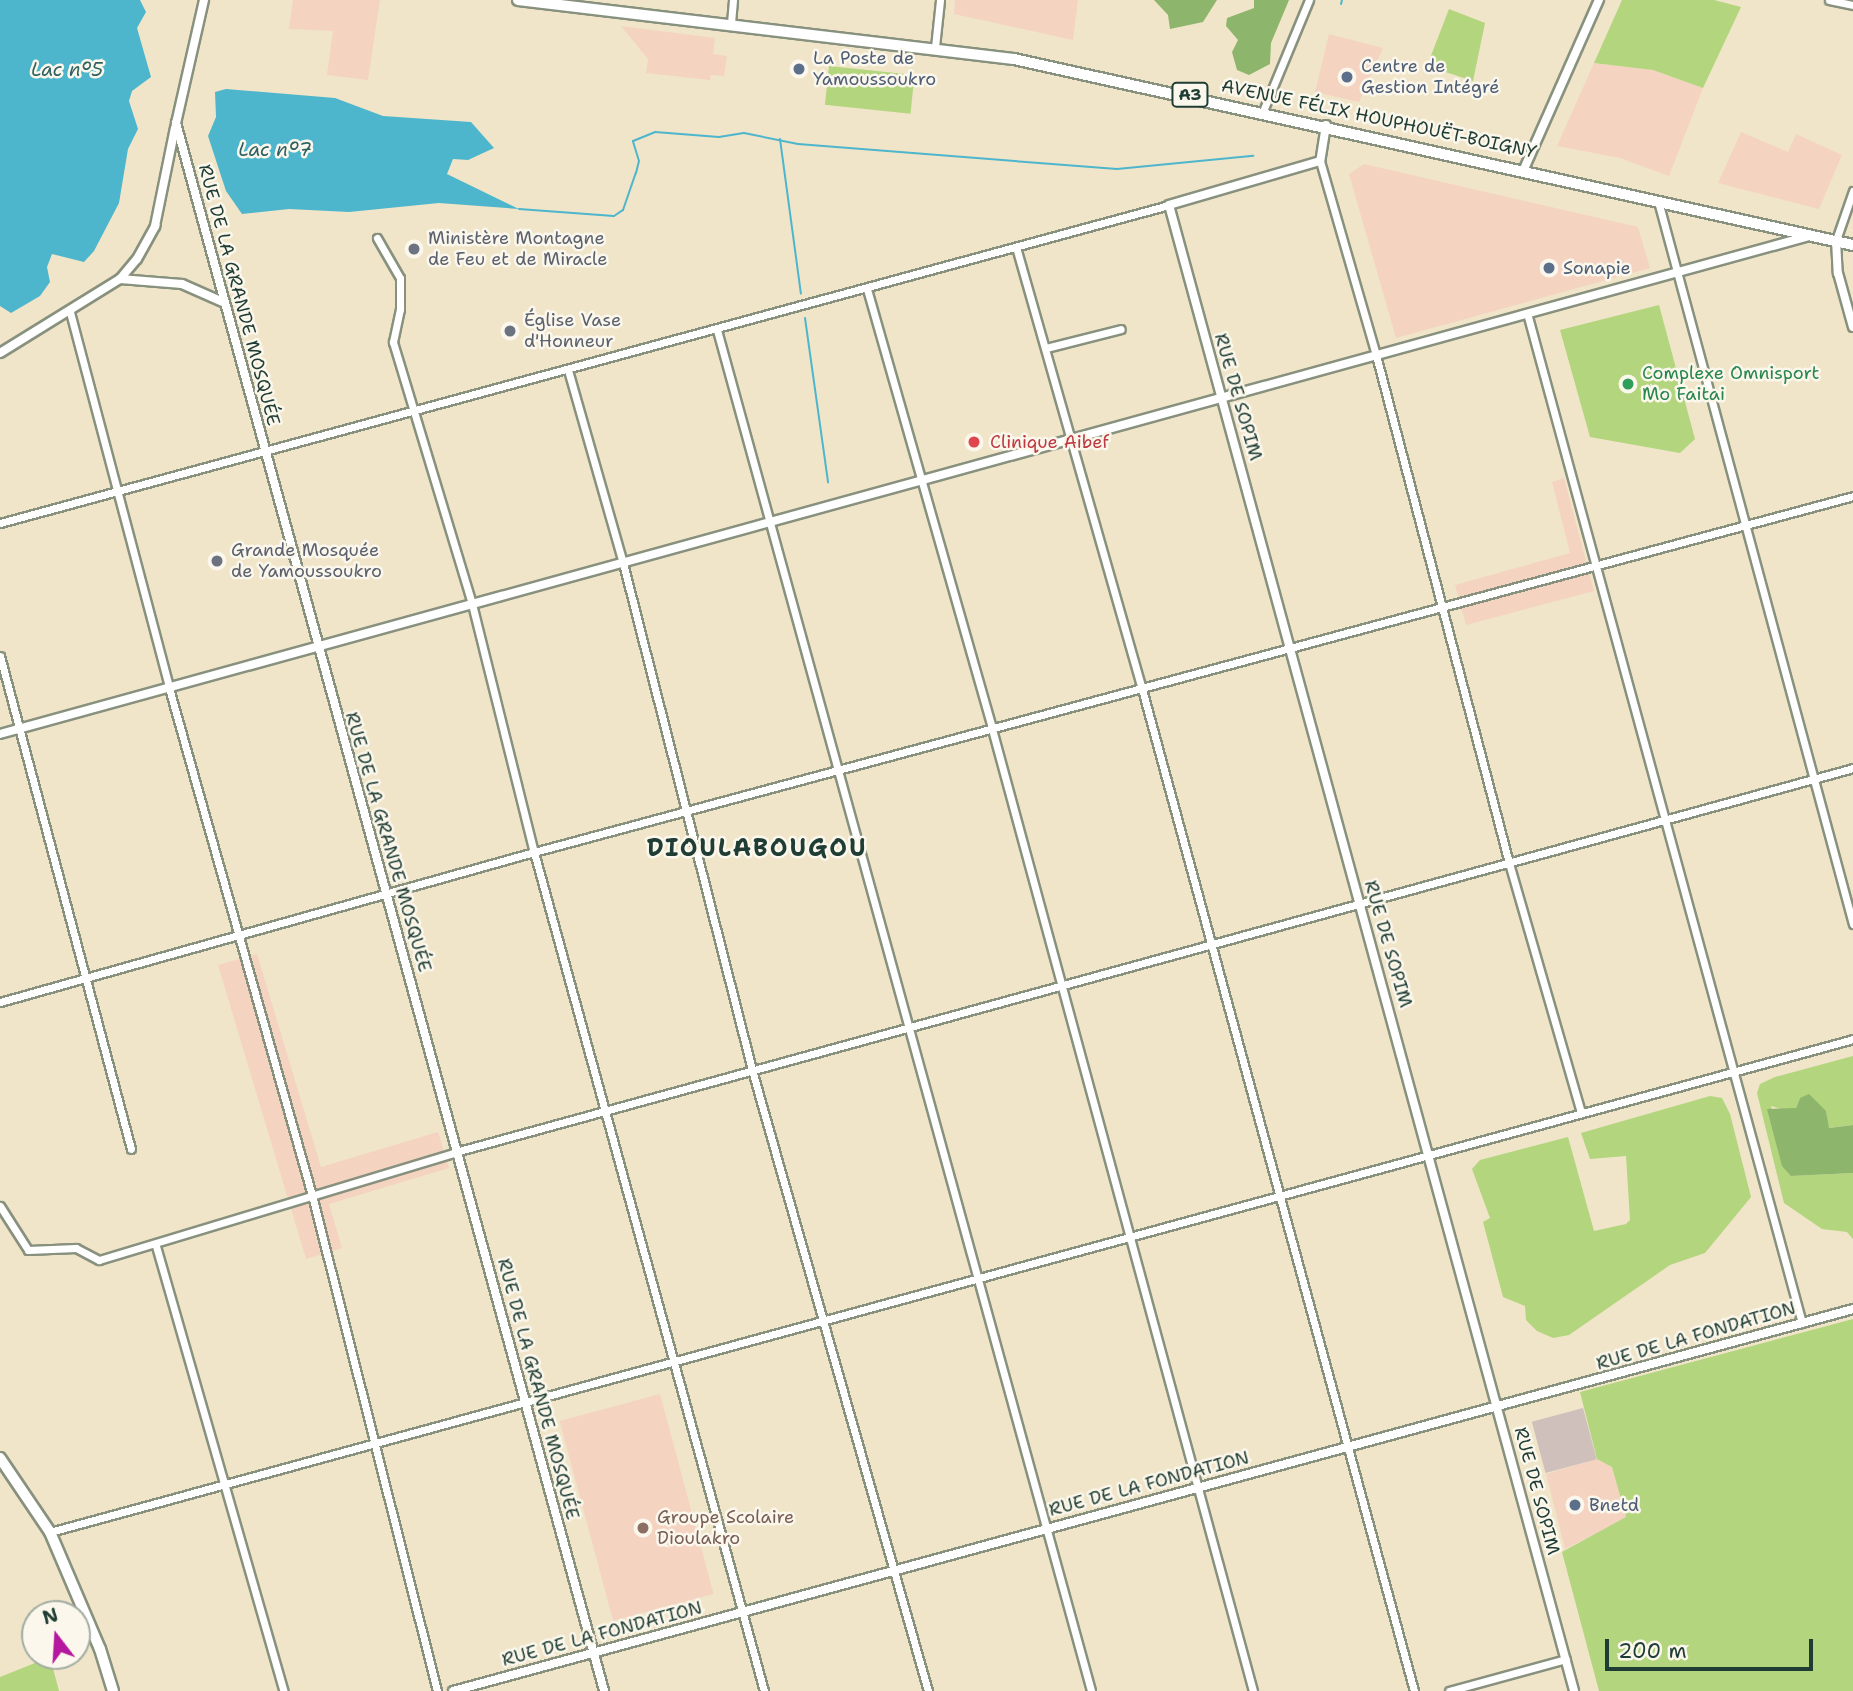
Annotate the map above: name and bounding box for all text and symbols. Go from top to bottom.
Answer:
place label: La Poste de Yamoussoukro [813,48,936,90]
place label: Centre de Gestion Intégré [1361,56,1499,98]
water label: Lac n°5 [31,59,103,81]
marker: La Poste de Yamoussoukro [791,61,807,77]
marker: Centre de Gestion Intégré [1339,69,1355,85]
street label: AVENUE FÉLIX HOUPHOUËT-BOIGNY [1219,75,1539,163]
road number: A3 [1171,82,1209,108]
water label: Lac n°7 [238,139,312,161]
street label: RUE DE LA GRANDE MOSQUÉE [194,162,284,428]
place label: Ministère Montagne de Feu et de Miracle [428,228,608,270]
marker: Ministère Montagne de Feu et de Miracle [406,241,422,257]
place label: Sonapie [1563,257,1631,279]
marker: Sonapie [1541,260,1557,276]
place label: Église Vase d'Honneur [524,310,621,352]
marker: Église Vase d'Honneur [502,323,518,339]
street label: RUE DE SOPIM [1210,331,1266,463]
place label: Complexe Omnisport Mo Faitai [1642,363,1819,406]
marker: Complexe Omnisport Mo Faitai [1620,376,1636,392]
place label: Clinique Aibef [990,431,1109,453]
marker: Clinique Aibef [964,432,984,452]
place label: Grande Mosquée de Yamoussoukro [231,540,382,582]
marker: Grande Mosquée de Yamoussoukro [209,553,225,569]
street label: RUE DE LA GRANDE MOSQUÉE [340,710,436,974]
district label: DIOULABOUGOU [648,835,866,863]
street label: RUE DE SOPIM [1360,878,1416,1010]
street label: RUE DE LA GRANDE MOSQUÉE [493,1256,583,1522]
street label: RUE DE LA FONDATION [1594,1297,1798,1375]
street label: RUE DE SOPIM [1510,1425,1564,1557]
street label: RUE DE LA FONDATION [1047,1447,1251,1521]
place label: Bnetd [1589,1494,1639,1516]
marker: Bnetd [1567,1497,1583,1513]
place label: Groupe Scolaire Dioulakro [657,1507,794,1550]
marker: Groupe Scolaire Dioulakro [635,1520,651,1536]
street label: RUE DE LA FONDATION [500,1597,704,1671]
north arrow [21,1600,91,1670]
text: N [39,1602,61,1631]
scale bar [1608,1624,1816,1668]
text: 200 m [1618,1637,1687,1665]

